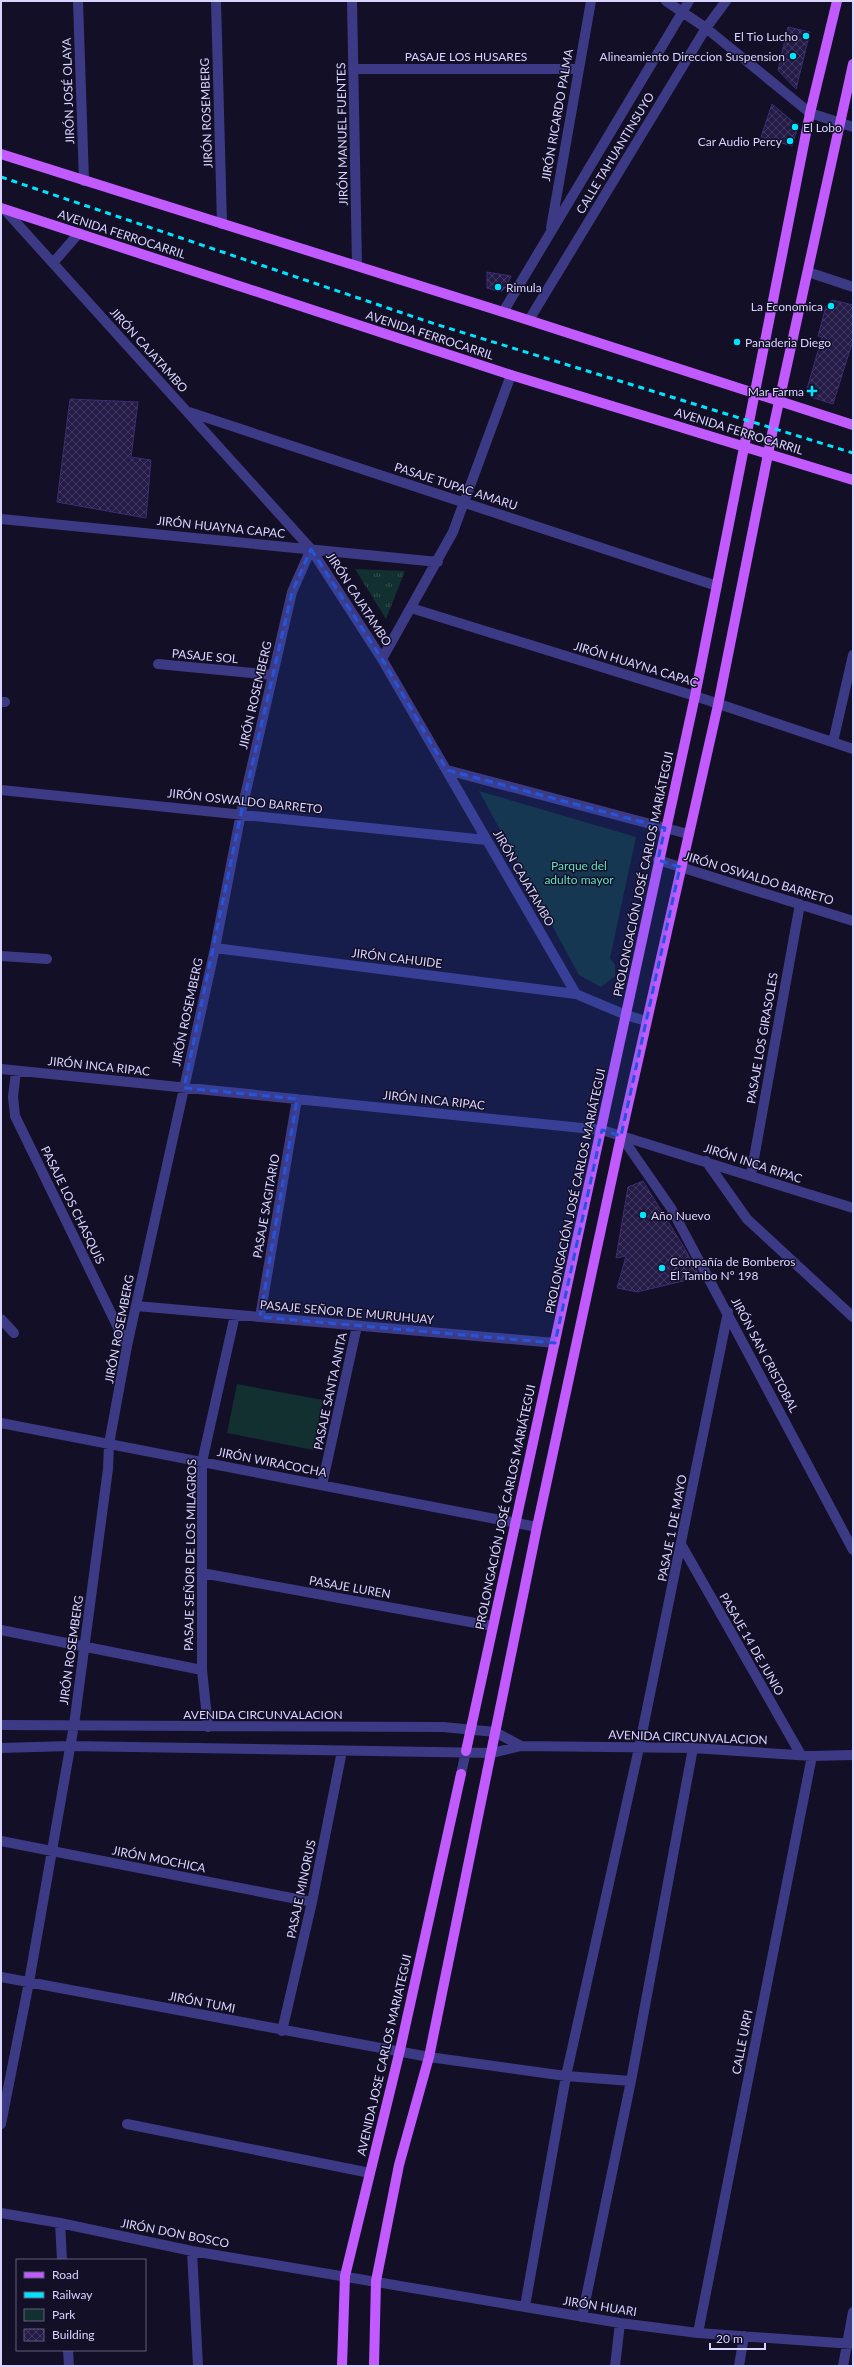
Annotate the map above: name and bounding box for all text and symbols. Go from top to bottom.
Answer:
place label: El Tio Lucho [734,29,798,44]
marker: El Tio Lucho [801,31,811,41]
street label: JIRÓN JOSÉ OLAYA [59,37,77,144]
street label: JIRÓN RICARDO PALMA [538,47,576,182]
street label: PASAJE LOS HUSARES [405,49,527,64]
place label: Alineamiento Direccion Suspension [600,49,785,64]
marker: Alineamiento Direccion Suspension [788,51,798,61]
street label: JIRÓN ROSEMBERG [197,57,215,168]
street label: JIRÓN MANUEL FUENTES [333,62,351,206]
street label: CALLE TAHUANTINSUYO [573,89,657,216]
place label: El Lobo [803,120,842,135]
marker: El Lobo [790,122,800,132]
place label: Car Audio Percy [698,134,783,149]
marker: Car Audio Percy [785,136,795,146]
street label: AVENIDA FERROCARRIL [56,206,188,262]
place label: Rimula [506,280,542,295]
marker: Rimula [493,282,503,292]
place label: La Economica [751,299,823,314]
marker: La Economica [826,301,836,311]
street label: JIRÓN CAJATAMBO [107,304,191,396]
street label: AVENIDA FERROCARRIL [364,307,496,363]
place label: Panaderia Diego [745,335,831,350]
marker: Panaderia Diego [732,337,742,347]
place label: Mar Farma [748,384,804,399]
marker: Mar Farma [807,386,817,396]
street label: AVENIDA FERROCARRIL [673,404,805,458]
street label: PASAJE TUPAC AMARU [392,459,520,513]
street label: JIRÓN HUAYNA CAPAC [156,513,286,541]
street label: JIRÓN CAJATAMBO [323,549,395,649]
street label: JIRÓN HUAYNA CAPAC [572,638,700,690]
street label: JIRÓN ROSEMBERG [235,639,275,750]
street label: PASAJE SOL [171,646,239,666]
street label: PROLONGACIÓN JOSÉ CARLOS MARIÁTEGUI [610,750,676,998]
street label: JIRÓN OSWALDO BARRETO [167,785,324,817]
street label: JIRÓN CAJATAMBO [490,827,558,929]
street label: JIRÓN OSWALDO BARRETO [682,848,836,908]
park label: Parque del adulto mayor [544,858,614,887]
street label: JIRÓN CAHUIDE [351,945,443,971]
street label: JIRÓN ROSEMBERG [168,956,206,1067]
street label: PASAJE LOS GIRASOLES [743,971,781,1105]
street label: JIRÓN INCA RIPAC [47,1053,151,1079]
street label: PROLONGACIÓN JOSÉ CARLOS MARIÁTEGUI [542,1067,608,1315]
street label: JIRÓN INCA RIPAC [382,1087,486,1113]
street label: JIRÓN INCA RIPAC [702,1140,804,1186]
street label: PASAJE LOS CHASQUIS [38,1144,108,1266]
street label: PASAJE SAGITARIO [249,1152,283,1259]
place label: Año Nuevo [651,1208,711,1223]
marker: Año Nuevo [638,1210,648,1220]
place label: Compañía de Bomberos El Tambo Nº 198 [670,1254,796,1283]
marker: Compañía de Bomberos El Tambo Nº 198 [657,1263,667,1273]
street label: JIRÓN ROSEMBERG [101,1273,137,1385]
street label: JIRÓN SAN CRISTOBAL [728,1295,802,1415]
street label: PASAJE SEÑOR DE MURUHUAY [259,1297,435,1327]
street label: PASAJE SANTA ANITA [310,1330,350,1451]
street label: PROLONGACIÓN JOSÉ CARLOS MARIÁTEGUI [472,1383,538,1631]
street label: JIRÓN WIRACOCHA [216,1444,329,1480]
street label: PASAJE SEÑOR DE LOS MILAGROS [181,1459,199,1651]
street label: PASAJE 1 DE MAYO [654,1473,690,1583]
street label: PASAJE LUREN [308,1572,392,1602]
street label: PASAJE 14 DE JUNIO [716,1590,788,1698]
street label: JIRÓN ROSEMBERG [56,1594,86,1706]
street label: AVENIDA CIRCUNVALACION [183,1707,343,1722]
street label: AVENIDA CIRCUNVALACION [608,1727,768,1747]
street label: PASAJE MINORUS [283,1838,319,1940]
street label: JIRÓN MOCHICA [111,1843,208,1876]
street label: AVENIDA JOSE CARLOS MARIATEGUI [353,1953,415,2157]
street label: JIRÓN TUMI [167,1988,237,2016]
street label: CALLE URPI [728,2008,756,2076]
street label: JIRÓN DON BOSCO [120,2215,231,2251]
legend [16,2259,146,2351]
text: Road [52,2267,79,2282]
text: Railway [52,2287,93,2302]
street label: JIRÓN HUARI [562,2293,638,2319]
text: Park [52,2307,76,2322]
scale bar [710,2325,765,2351]
text: Building [52,2327,95,2342]
text: 20 m [716,2331,743,2346]

